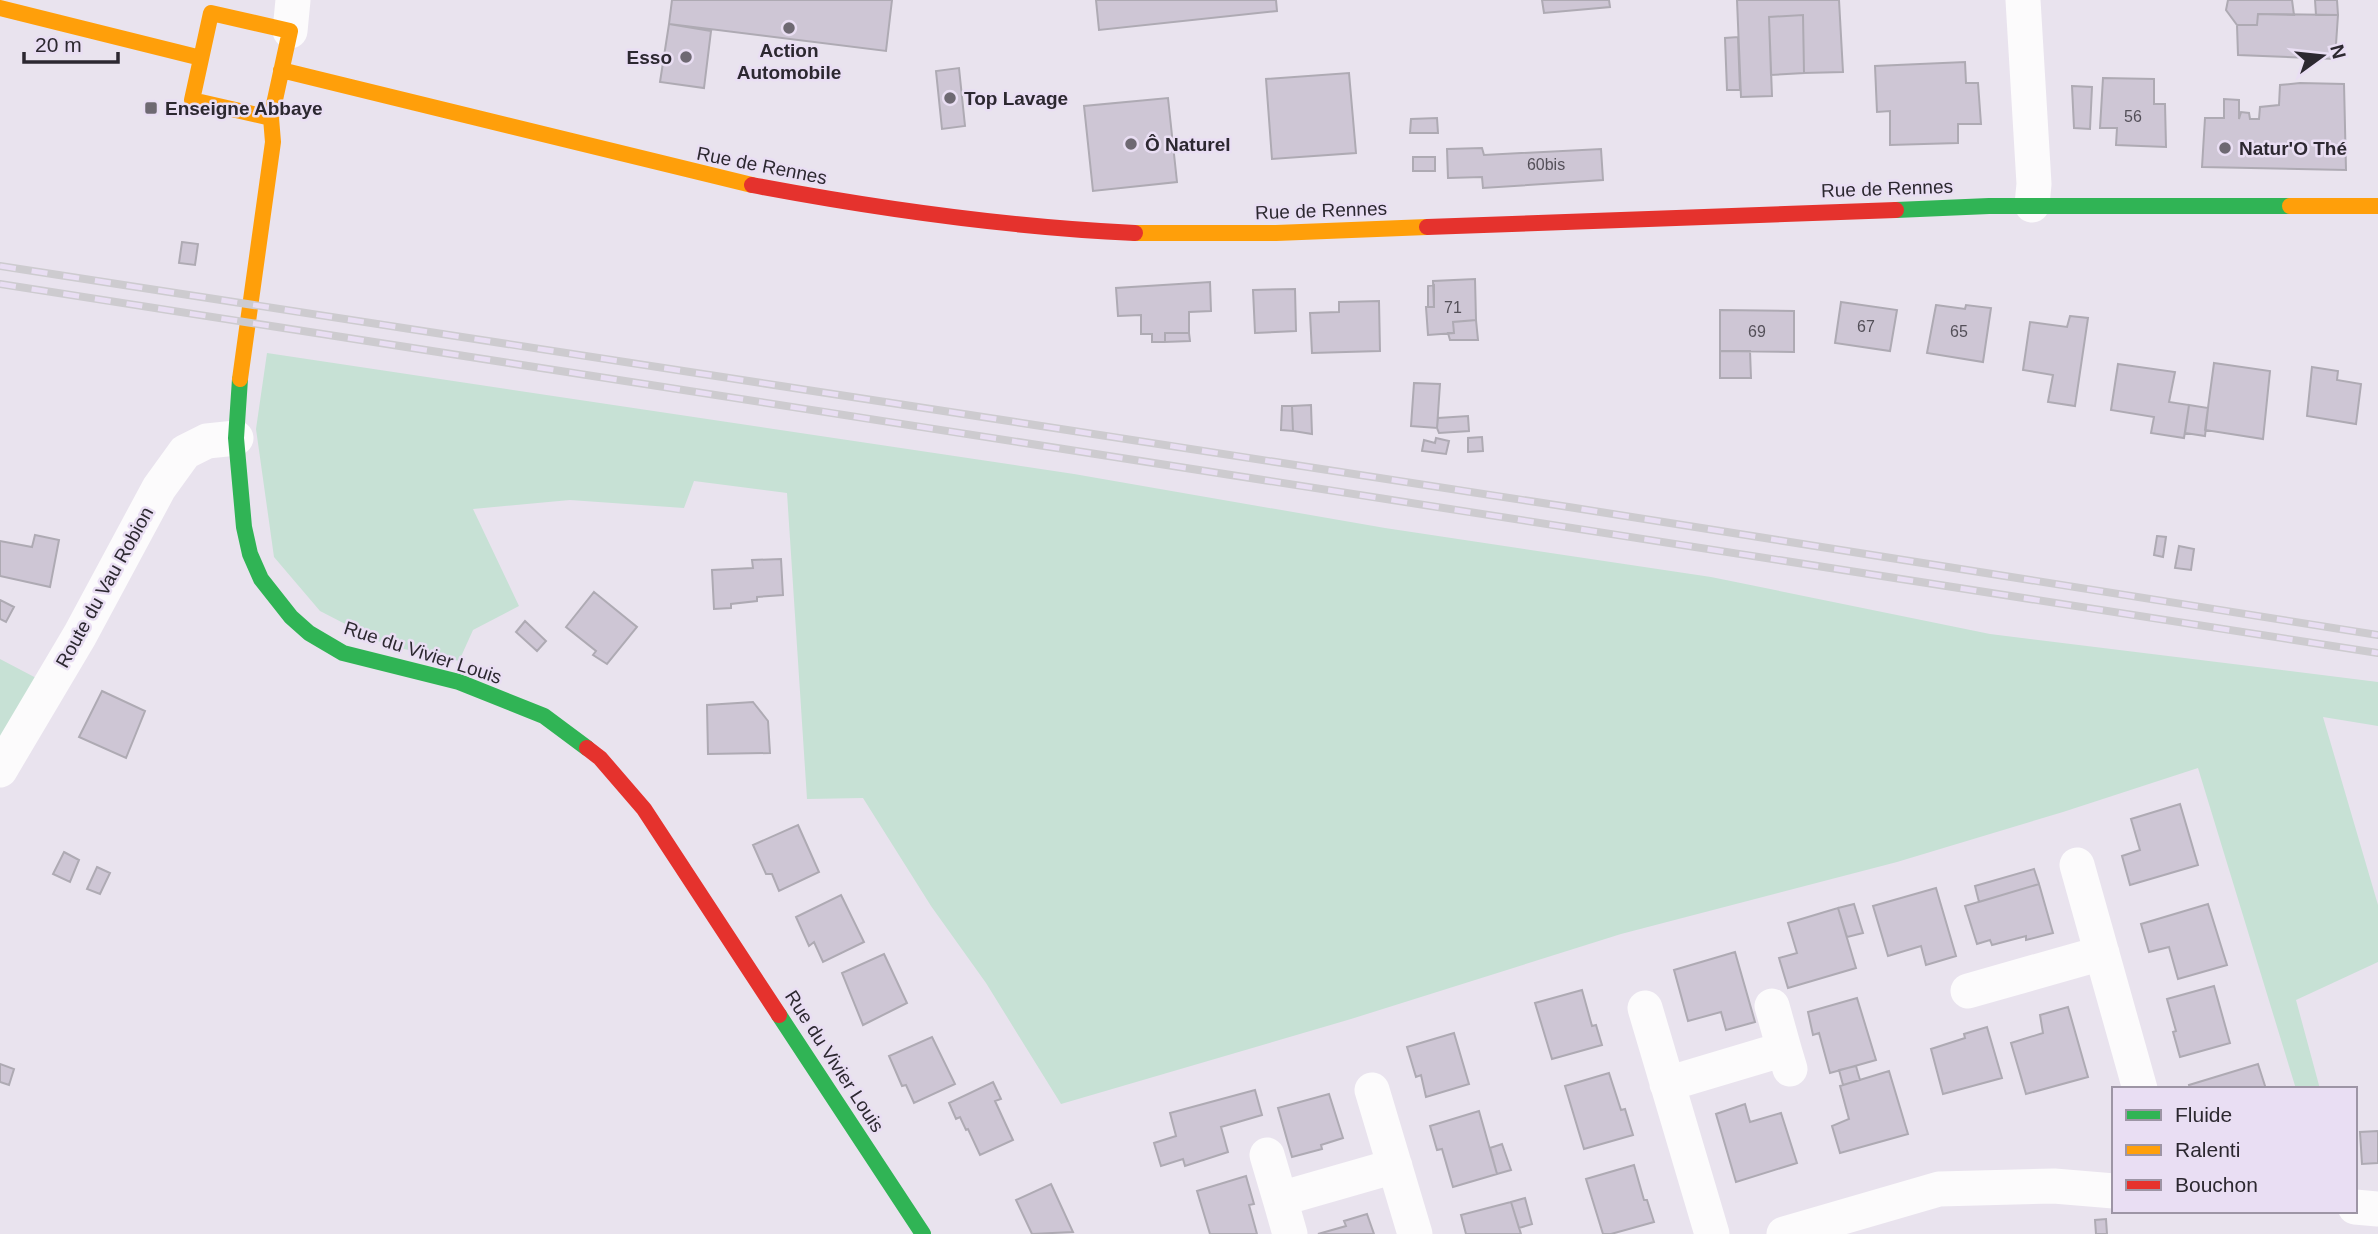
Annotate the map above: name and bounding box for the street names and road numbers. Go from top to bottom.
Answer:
street label: Rue de Rennes [695,143,829,188]
street label: Rue de Rennes [1821,176,1953,201]
street label: Rue de Rennes [1255,198,1387,223]
street label: Route du Vau Robion [52,503,157,671]
street label: Rue du Vivier Louis [341,617,504,688]
street label: Rue du Vivier Louis [781,987,888,1136]

